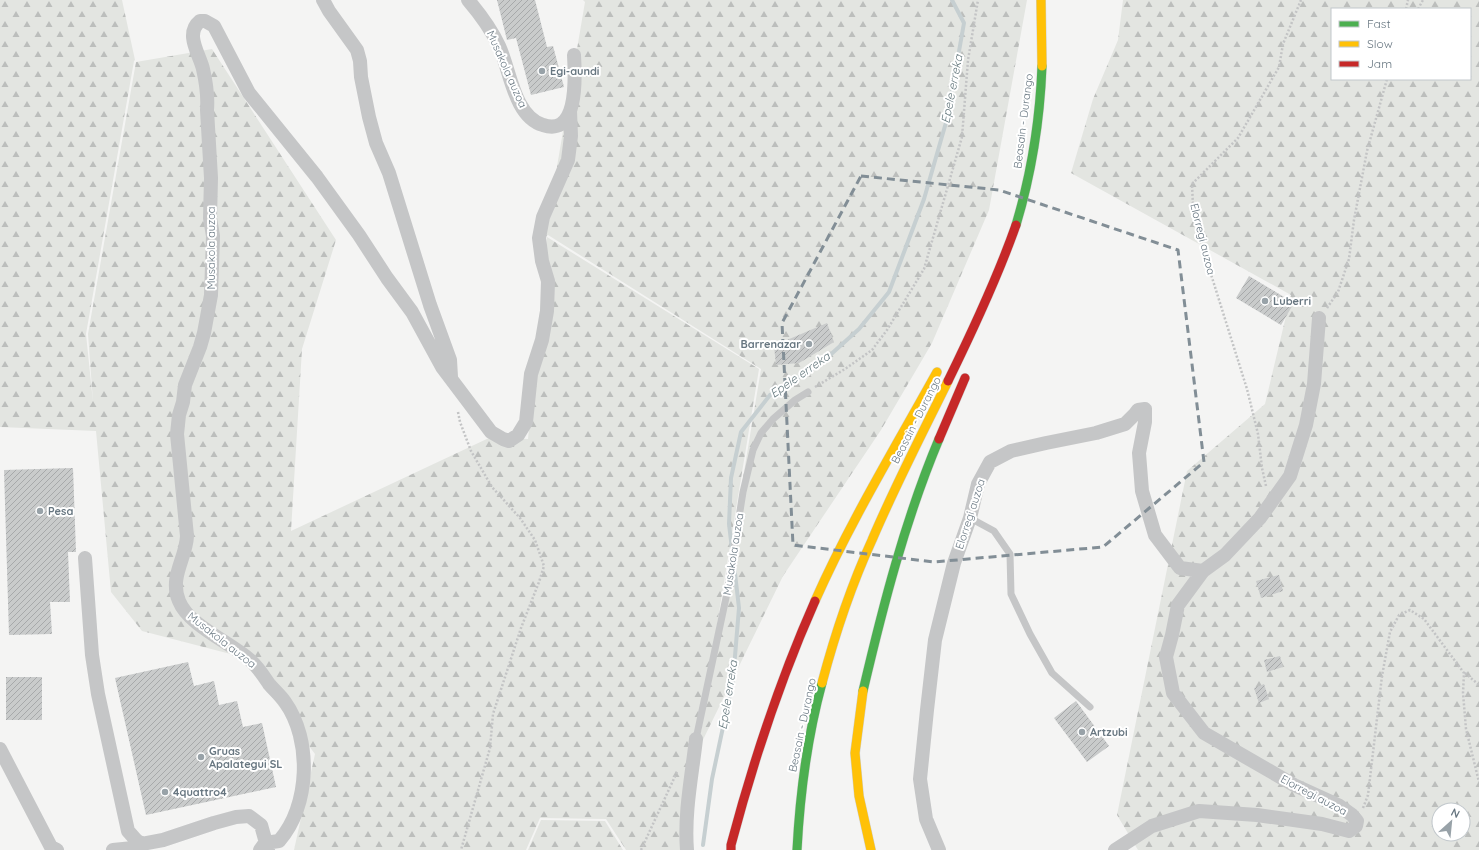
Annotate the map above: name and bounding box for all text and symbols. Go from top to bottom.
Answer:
legend [1331,8,1471,80]
text: Fast [1367,16,1391,31]
street label: Musakola auzoa [484,28,530,110]
text: Slow [1367,36,1393,51]
water label: Epele erreka [937,53,966,125]
text: Jam [1367,56,1392,71]
place label: Egi-aundi [550,64,599,78]
marker: Egi-aundi [537,66,547,76]
street label: Beasain - Durango [1010,72,1036,169]
street label: Elorregi auzoa [1187,202,1219,276]
street label: Musakola auzoa [204,206,218,290]
place label: Luberri [1273,294,1311,308]
marker: Luberri [1260,296,1270,306]
place label: Barrenazar [741,337,801,351]
marker: Barrenazar [804,339,814,349]
water label: Epele erreka [767,348,833,401]
street label: Beasain - Durango [888,374,944,466]
street label: Elorregi auzoa [952,477,988,551]
place label: Pesa [48,504,73,518]
marker: Pesa [35,506,45,516]
street label: Musakola auzoa [720,512,746,596]
street label: Musakola auzoa [185,609,259,671]
water label: Epele erreka [715,659,740,731]
street label: Beasain - Durango [785,676,819,773]
place label: Artzubi [1090,725,1128,739]
marker: Artzubi [1077,727,1087,737]
place label: Gruas Apalategui SL [209,744,282,771]
marker: Gruas Apalategui SL [196,752,206,762]
street label: Elorregi auzoa [1278,772,1350,818]
place label: 4quattro4 [173,785,227,799]
marker: 4quattro4 [160,787,170,797]
north arrow [1431,802,1471,842]
text: N [1449,805,1462,821]

